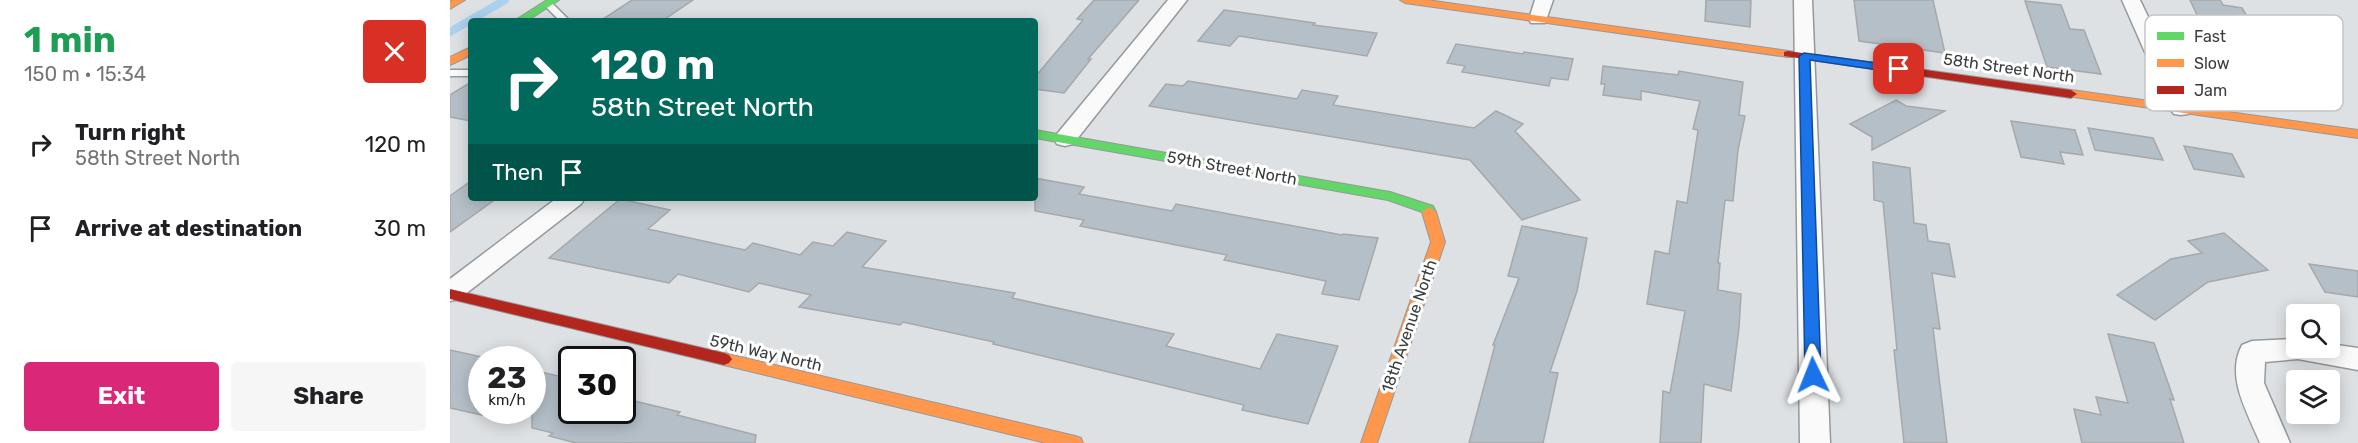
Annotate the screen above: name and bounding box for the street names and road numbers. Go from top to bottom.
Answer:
street label: 58th Street North [1942,49,2076,87]
street label: 59th Street North [1166,147,1298,189]
street label: 18th Avenue North [1377,257,1441,395]
street label: 59th Way North [708,331,824,375]

